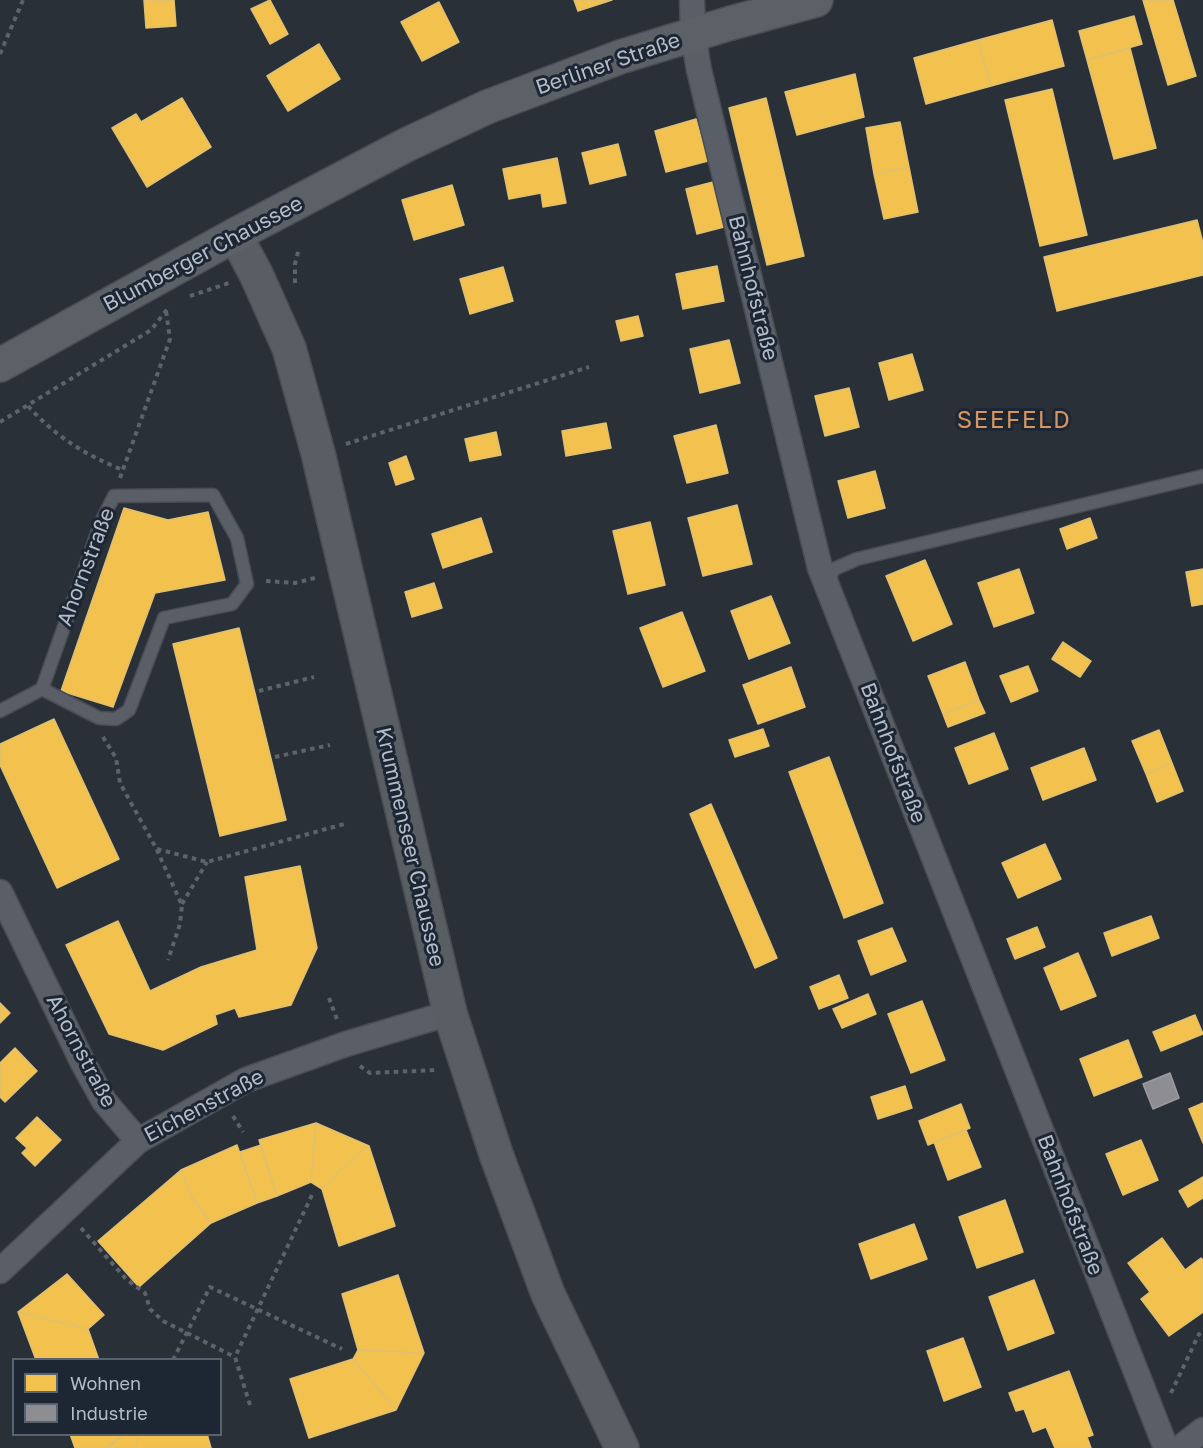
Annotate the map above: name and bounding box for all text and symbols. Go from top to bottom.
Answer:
street label: Berliner Straße [533,28,683,100]
street label: Blumberger Chaussee [99,191,307,317]
street label: Bahnhofstraße [723,213,783,363]
district label: SEEFELD [957,406,1071,434]
street label: Ahornstraße [52,504,120,630]
street label: Bahnhofstraße [855,679,931,827]
street label: Krummenseer Chaussee [370,725,450,969]
street label: Ahornstraße [41,990,121,1112]
street label: Eichenstraße [140,1064,268,1148]
street label: Bahnhofstraße [1032,1131,1108,1279]
legend [12,1358,222,1436]
text: Wohnen [70,1372,141,1394]
text: Industrie [70,1402,148,1424]

